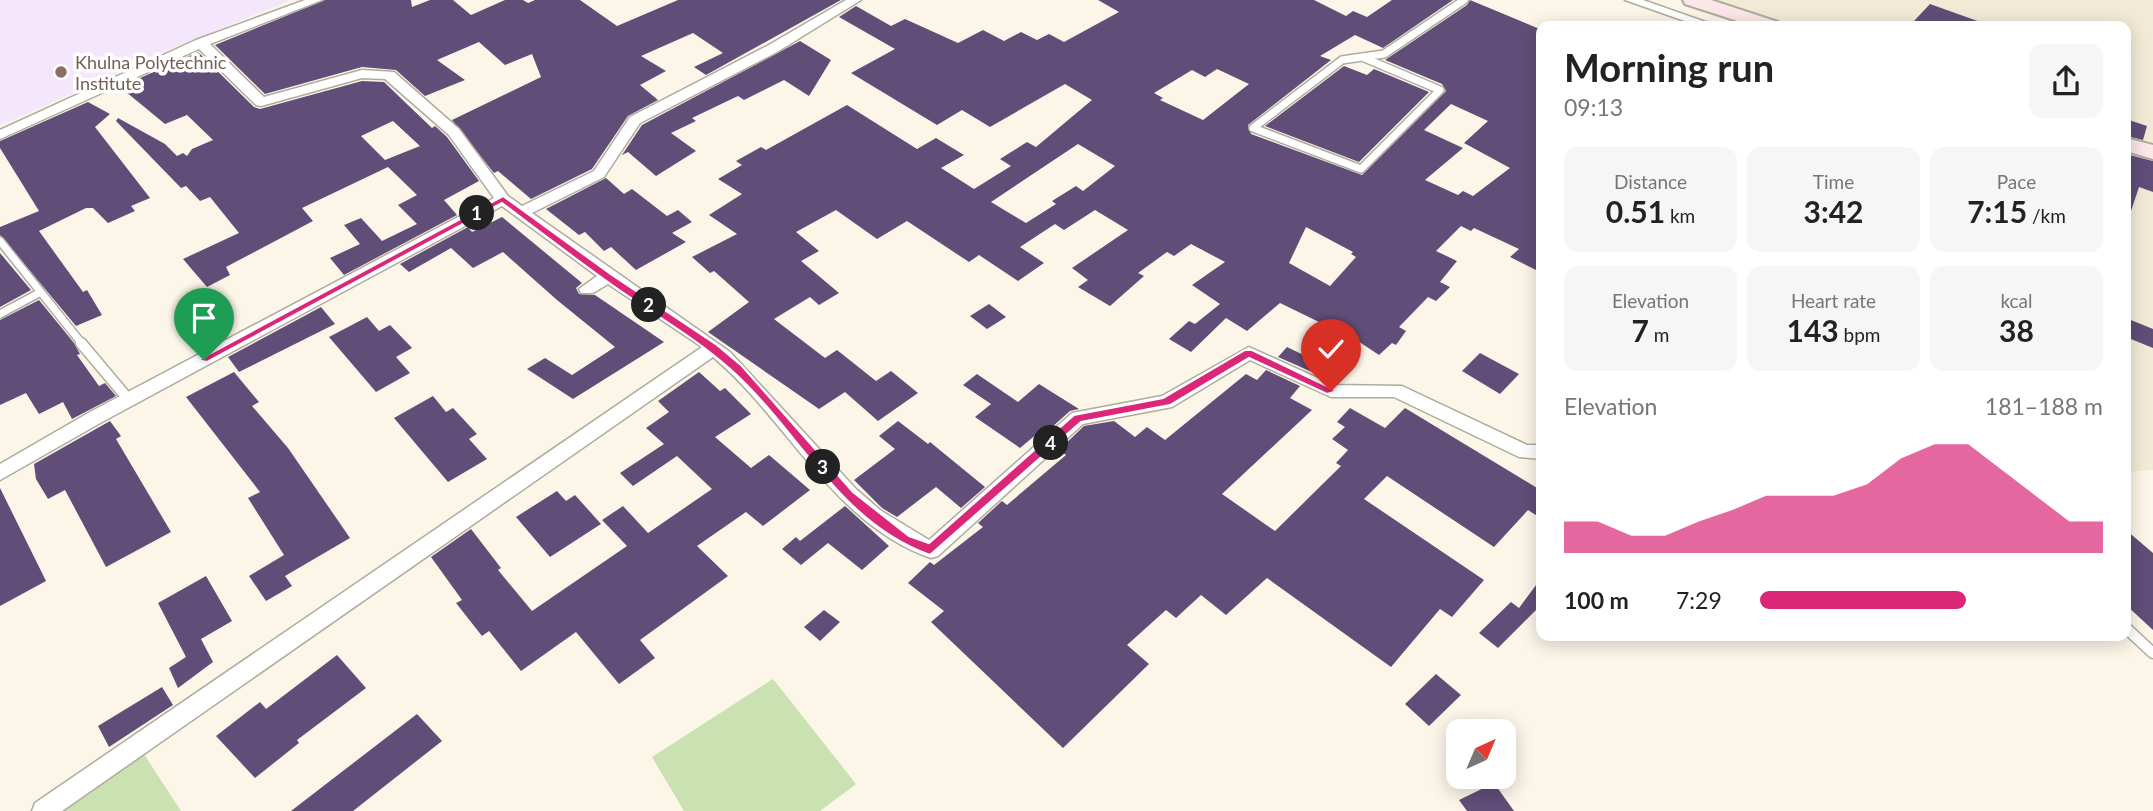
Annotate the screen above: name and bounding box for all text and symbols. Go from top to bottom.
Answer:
text: Morning run [1564,44,1774,90]
button: share [2029,44,2103,118]
place label: Khulna Polytechnic Institute [75,51,227,94]
marker: Khulna Polytechnic Institute [53,64,69,80]
text: 09:13 [1564,93,1623,121]
text: Distance [1614,170,1687,193]
text: Time [1813,170,1854,193]
text: Pace [1997,170,2036,193]
text: 0.51 [1606,193,1665,229]
text: 3:42 [1804,193,1863,229]
text: 7:15 [1967,193,2027,229]
pin: 1 [460,196,494,230]
text: 1 [471,201,482,224]
text: km [1665,204,1695,227]
text: /km [2027,204,2066,227]
pin [174,288,234,360]
pin: 2 [632,288,666,322]
text: Elevation [1612,289,1689,312]
text: Heart rate [1791,289,1876,312]
text: kcal [2000,289,2033,312]
text: 2 [643,293,654,316]
icon: arrive [185,299,223,337]
text: 7 [1632,312,1649,348]
text: 143 [1787,312,1839,348]
text: 38 [1999,312,2034,348]
pin [1301,319,1361,391]
text: m [1649,323,1669,346]
text: bpm [1839,323,1880,346]
icon: check [1312,330,1350,368]
text: Elevation [1564,392,1657,420]
text: 181–188 m [1985,392,2103,420]
pin: 4 [1034,426,1068,460]
text: 4 [1045,431,1056,454]
pin: 3 [806,449,840,484]
text: 3 [817,455,828,478]
text: 100 m [1564,586,1629,614]
text: 7:29 [1676,586,1722,614]
north arrow [1446,719,1516,789]
map controls [1446,719,1516,789]

